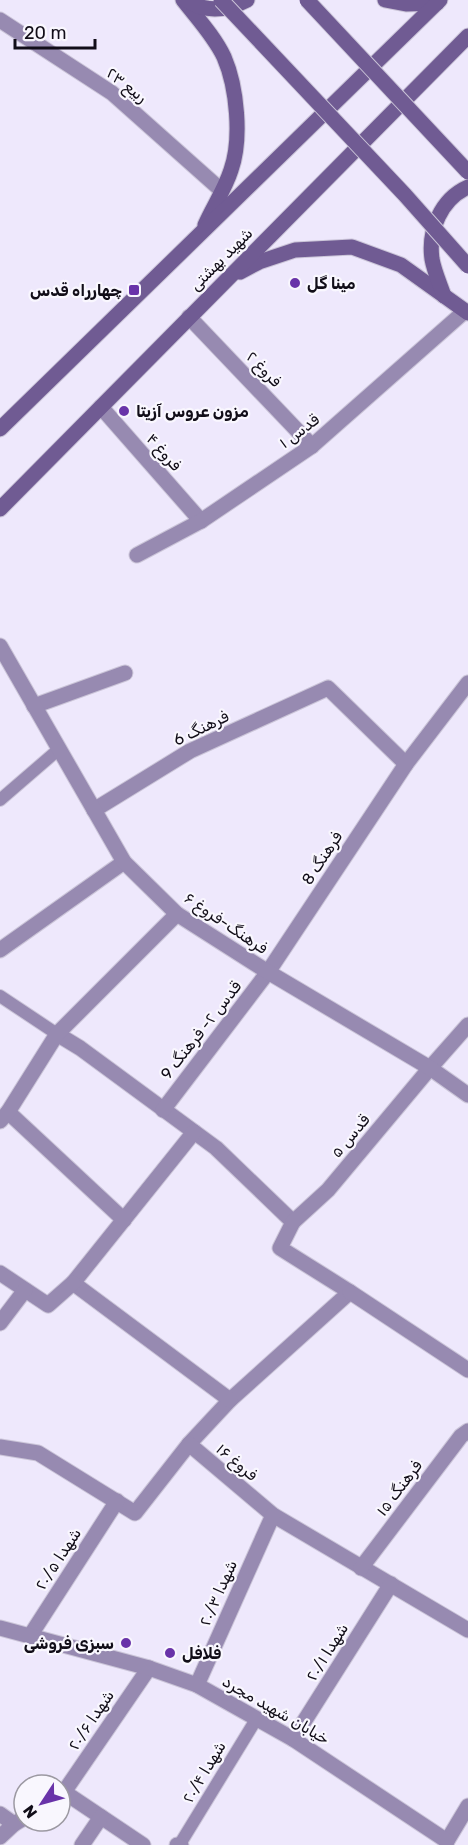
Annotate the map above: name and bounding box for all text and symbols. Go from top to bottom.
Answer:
scale bar [15,12,94,50]
text: 20 m [24,22,66,44]
street label: ربیع ۲۳ [102,63,151,108]
street label: شهید بهشتی [185,223,257,295]
place label: مینا گل [307,274,356,293]
marker: مینا گل [288,276,302,290]
place label: چهارراه قدس [30,281,122,300]
marker: چهارراه قدس [127,283,141,297]
street label: فروغ ۲ [241,347,286,393]
place label: مزون عروس آزیتا [136,402,249,421]
marker: مزون عروس آزیتا [117,404,131,418]
street label: قدس ۱ [275,409,323,452]
street label: فروغ ۴ [141,429,186,476]
street label: فرهنگ 6 [170,706,233,750]
street label: فرهنگ 8 [298,827,347,889]
street label: فرهنگ-فروغ ۶ [180,888,272,960]
street label: قدس ۲- فرهنگ 9 [157,977,246,1083]
street label: قدس ۵ [326,1110,374,1162]
street label: فروغ ۱۶ [211,1439,262,1487]
street label: فرهنگ ۱۵ [372,1456,427,1520]
street label: شهدا ۲۰/۵ [31,1525,86,1594]
street label: شهدا ۲۰/۳ [195,1557,242,1629]
street label: شهدا ۲۰/۱ [302,1620,353,1685]
place label: سبزی فروشی [24,1634,114,1653]
marker: سبزی فروشی [119,1636,133,1650]
place label: فلافل [182,1644,221,1663]
marker: فلافل [163,1646,177,1660]
street label: خیابان شهید مجرد [219,1672,333,1749]
street label: شهدا ۲۰/۶ [64,1686,119,1754]
street label: شهدا ۲۰/۴ [178,1738,231,1807]
north arrow [12,1773,72,1833]
text: N [19,1801,41,1822]

